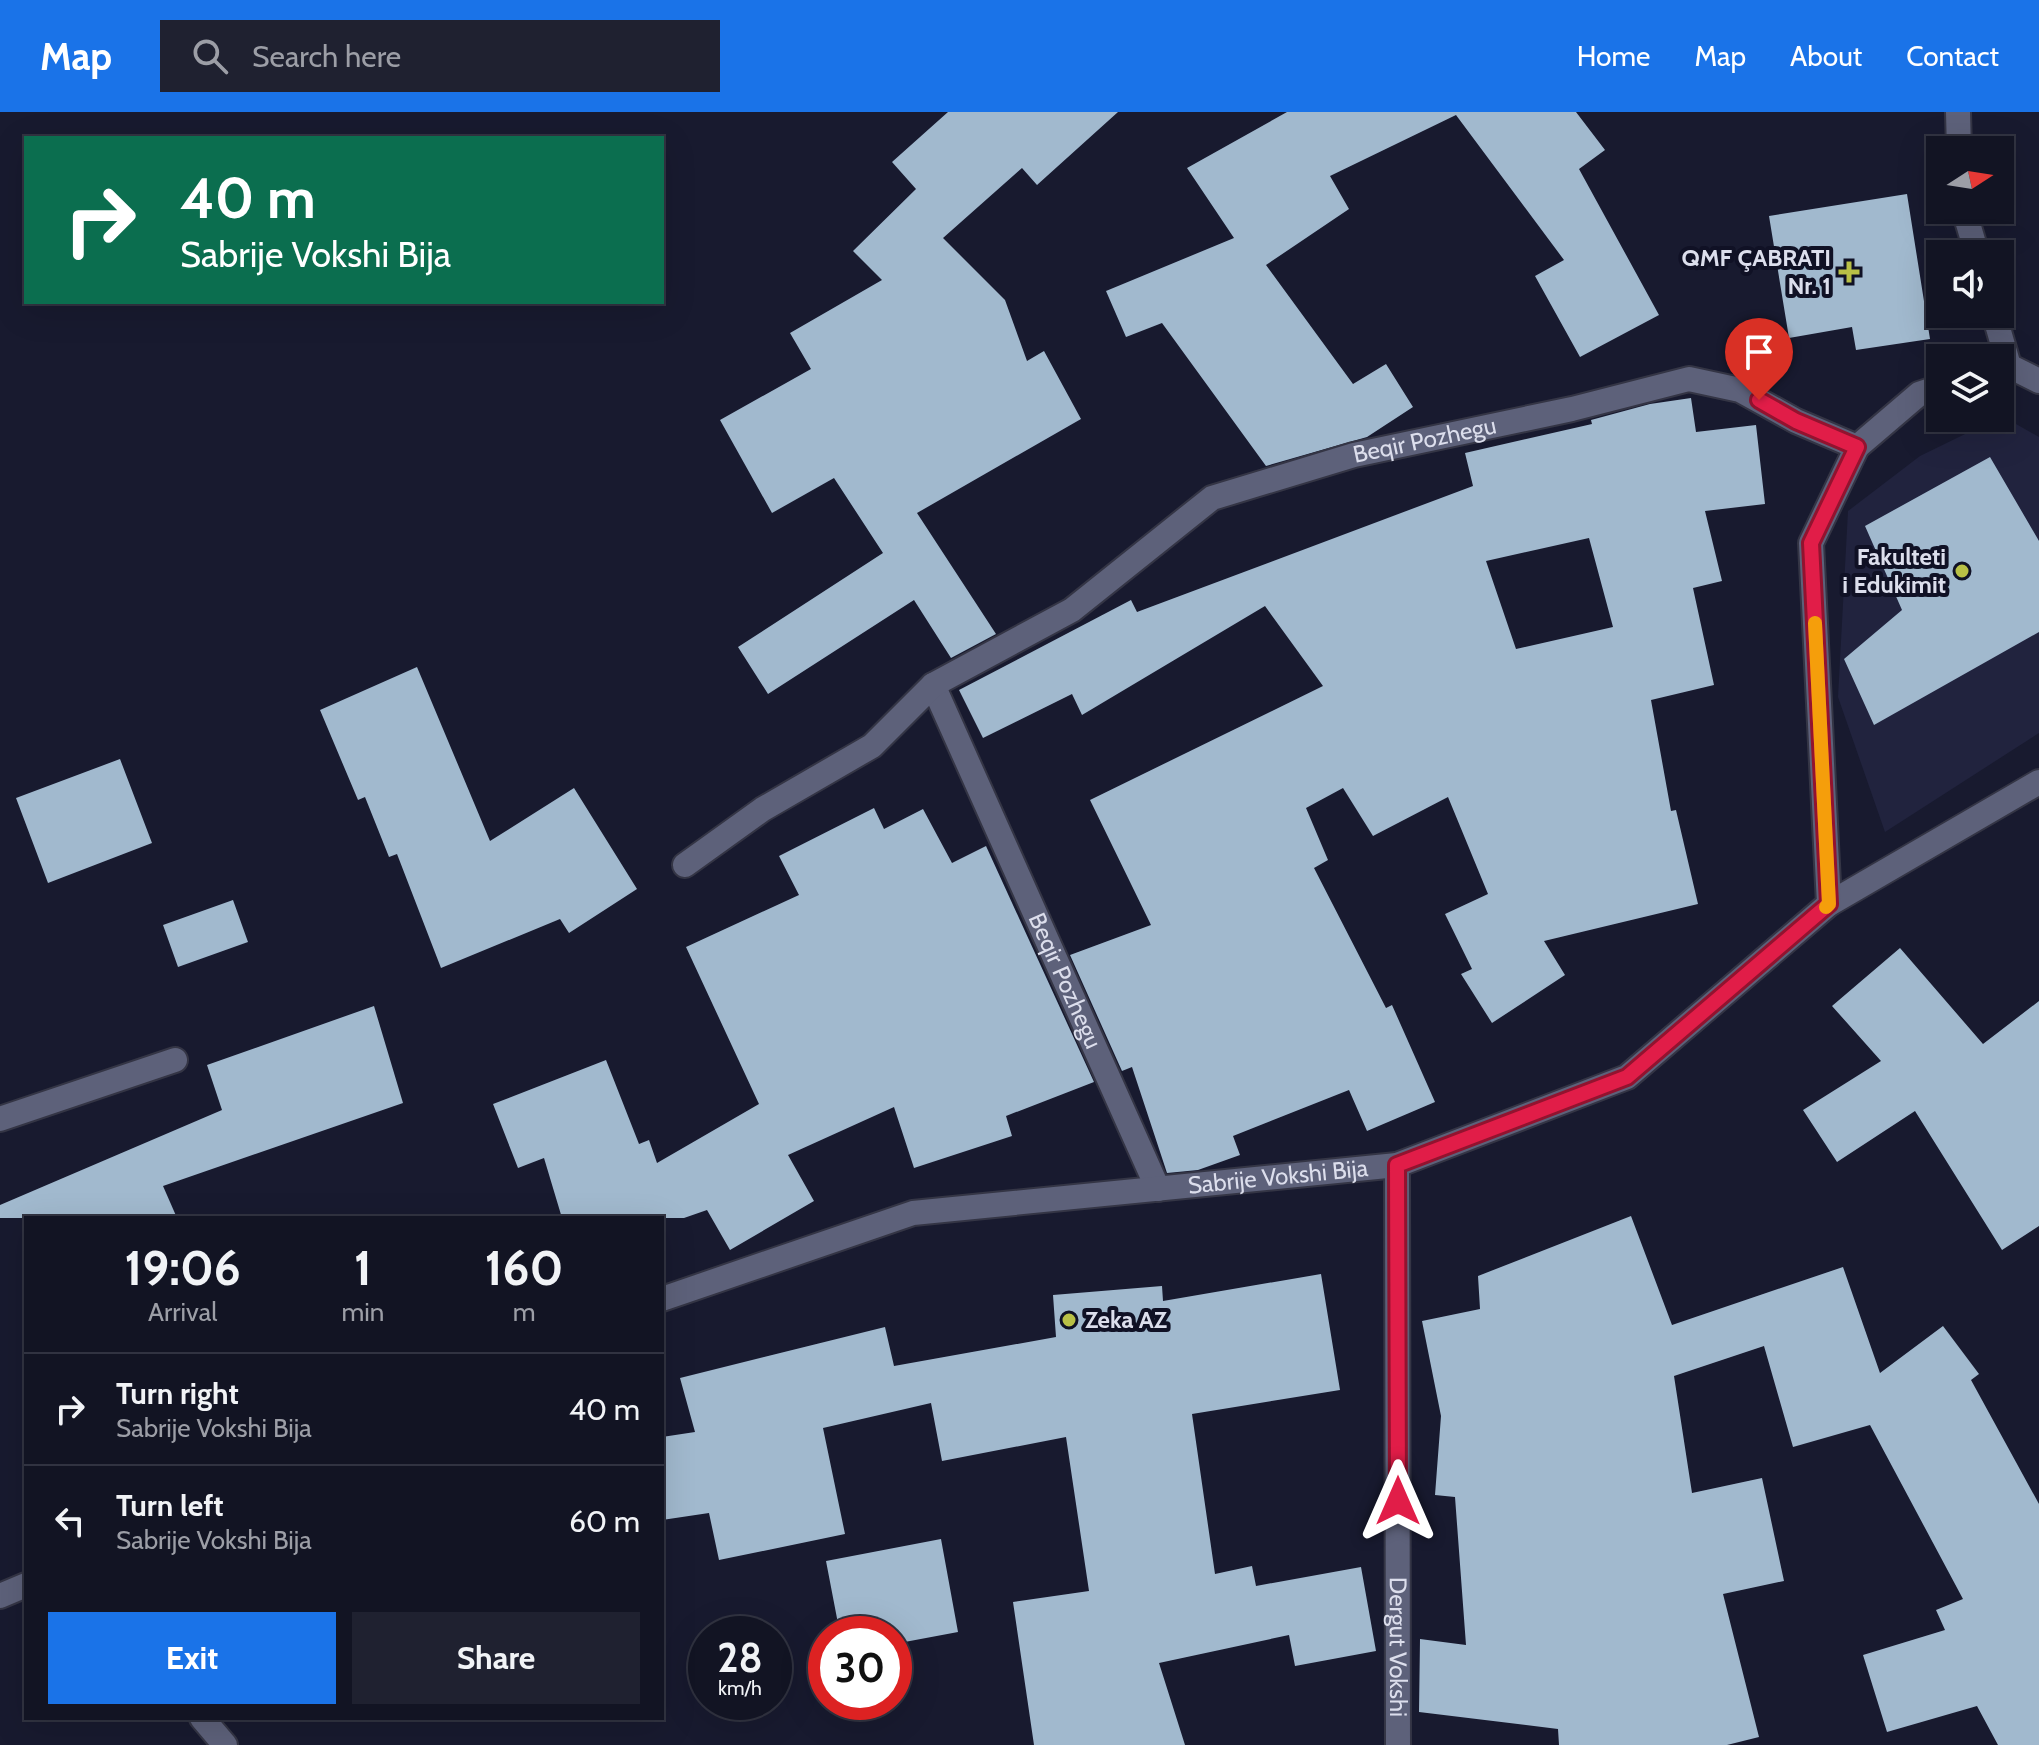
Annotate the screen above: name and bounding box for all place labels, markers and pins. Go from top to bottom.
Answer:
place label: QMF ÇABRATI Nr. 1 [1682,243,1831,300]
marker: QMF ÇABRATI Nr. 1 [1838,261,1860,283]
pin [1725,318,1793,400]
place label: Fakulteti i Edukimit [1842,542,1946,599]
marker: Fakulteti i Edukimit [1953,562,1971,580]
place label: Zeka AZ [1085,1305,1167,1334]
marker: Zeka AZ [1060,1311,1078,1329]

